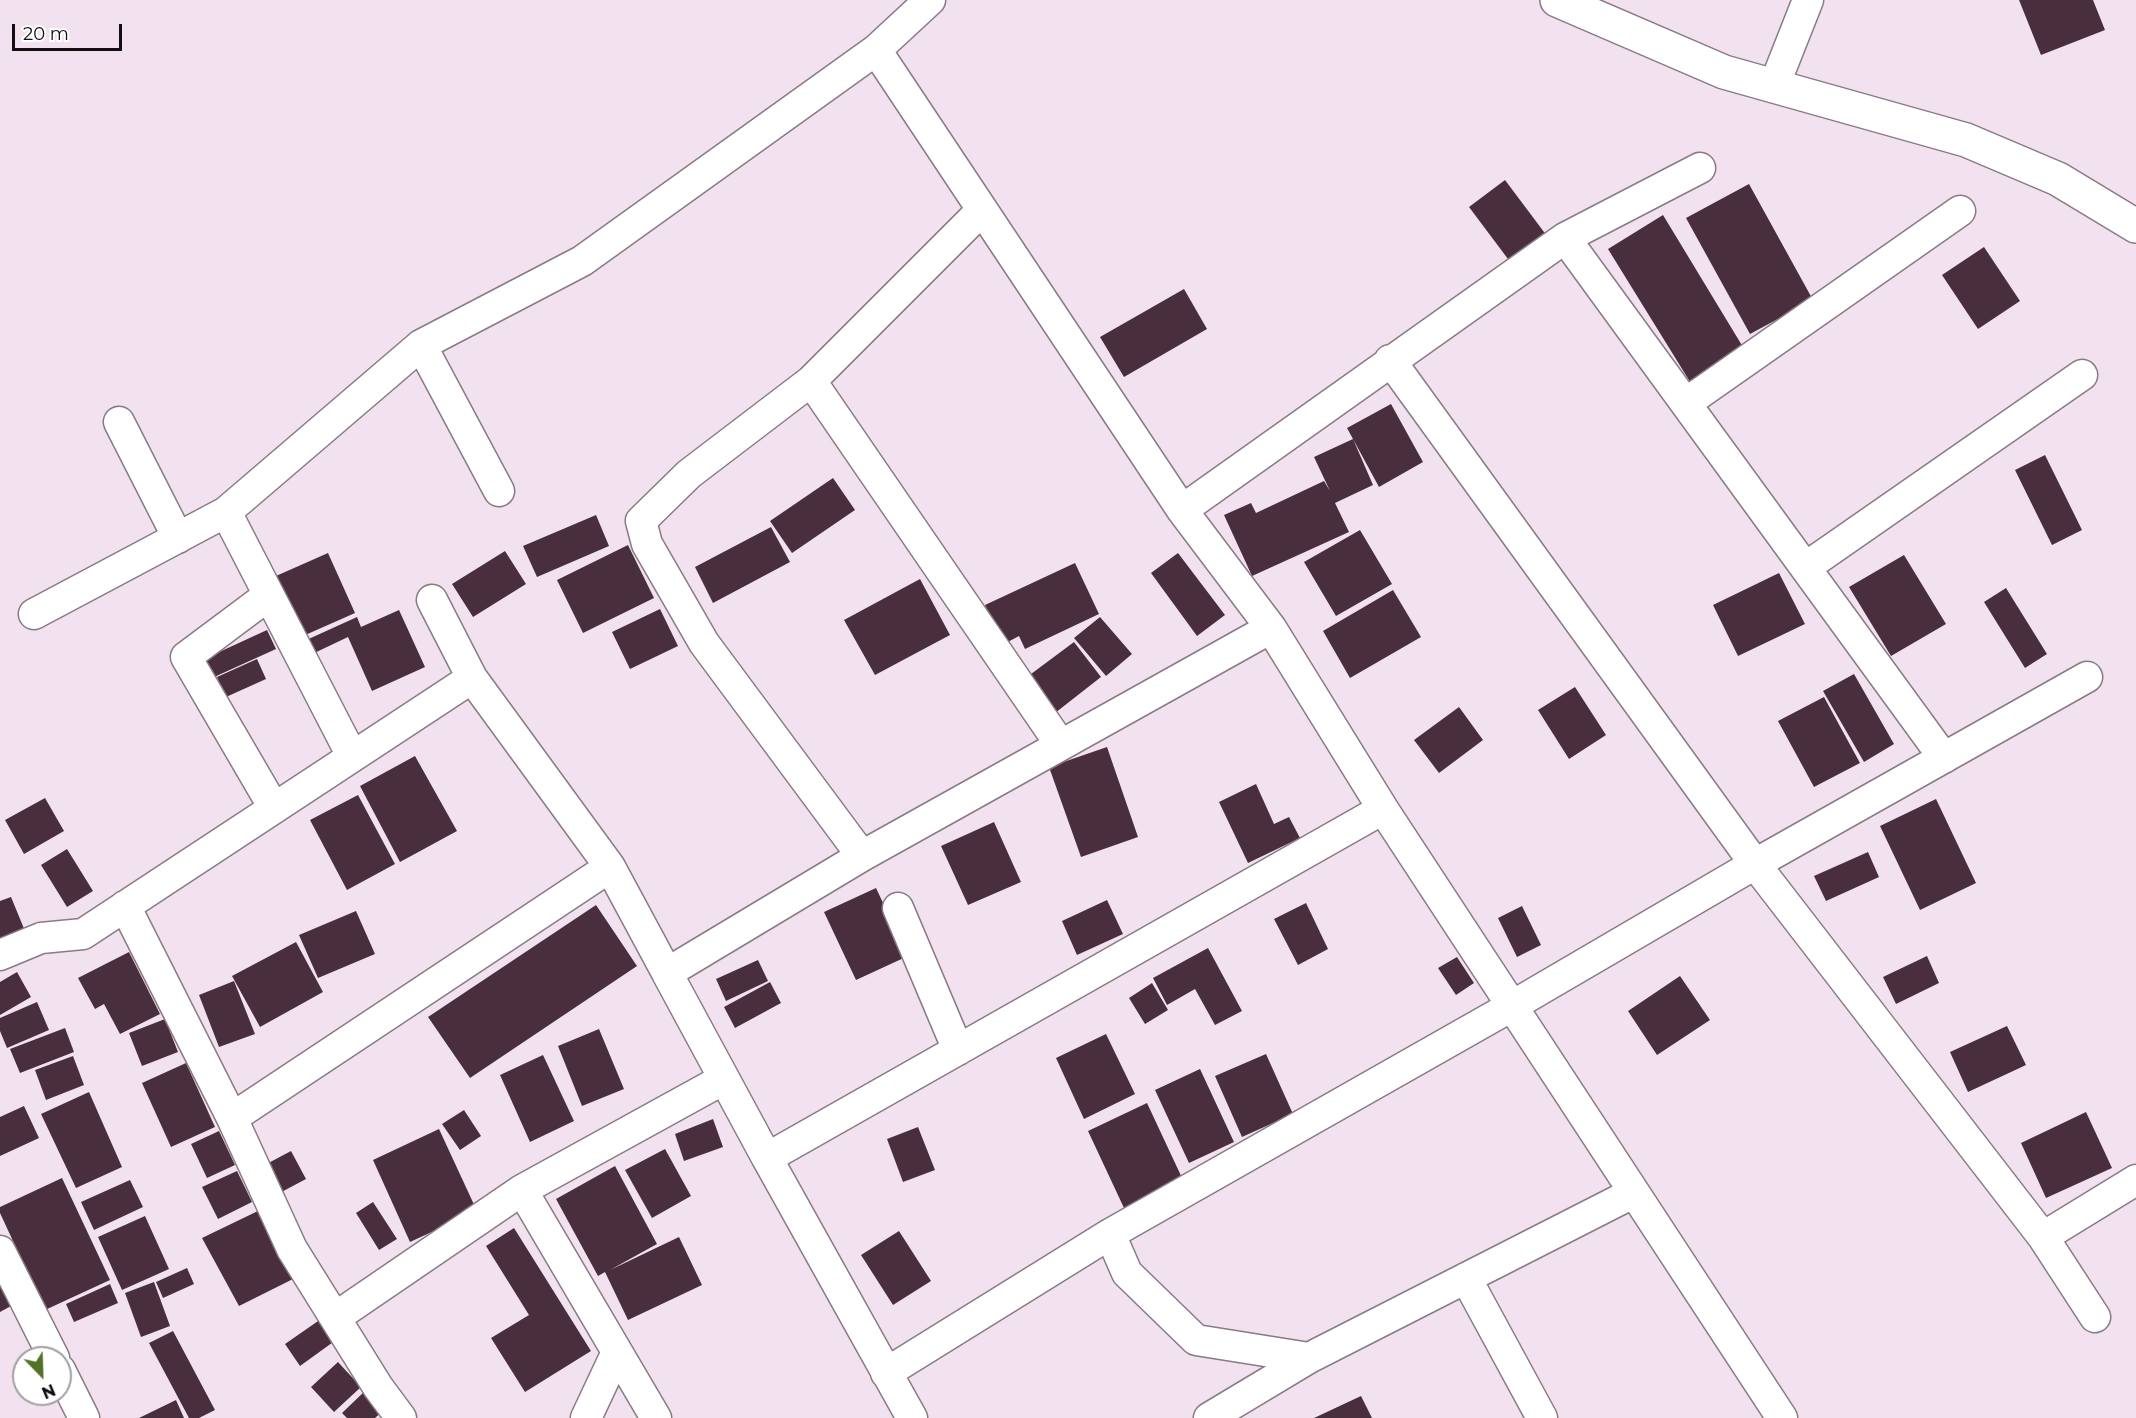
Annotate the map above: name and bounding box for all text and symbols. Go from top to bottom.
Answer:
scale bar [15,12,124,50]
text: 20 m [23,23,69,45]
north arrow [12,1346,72,1406]
text: N [39,1380,58,1402]

